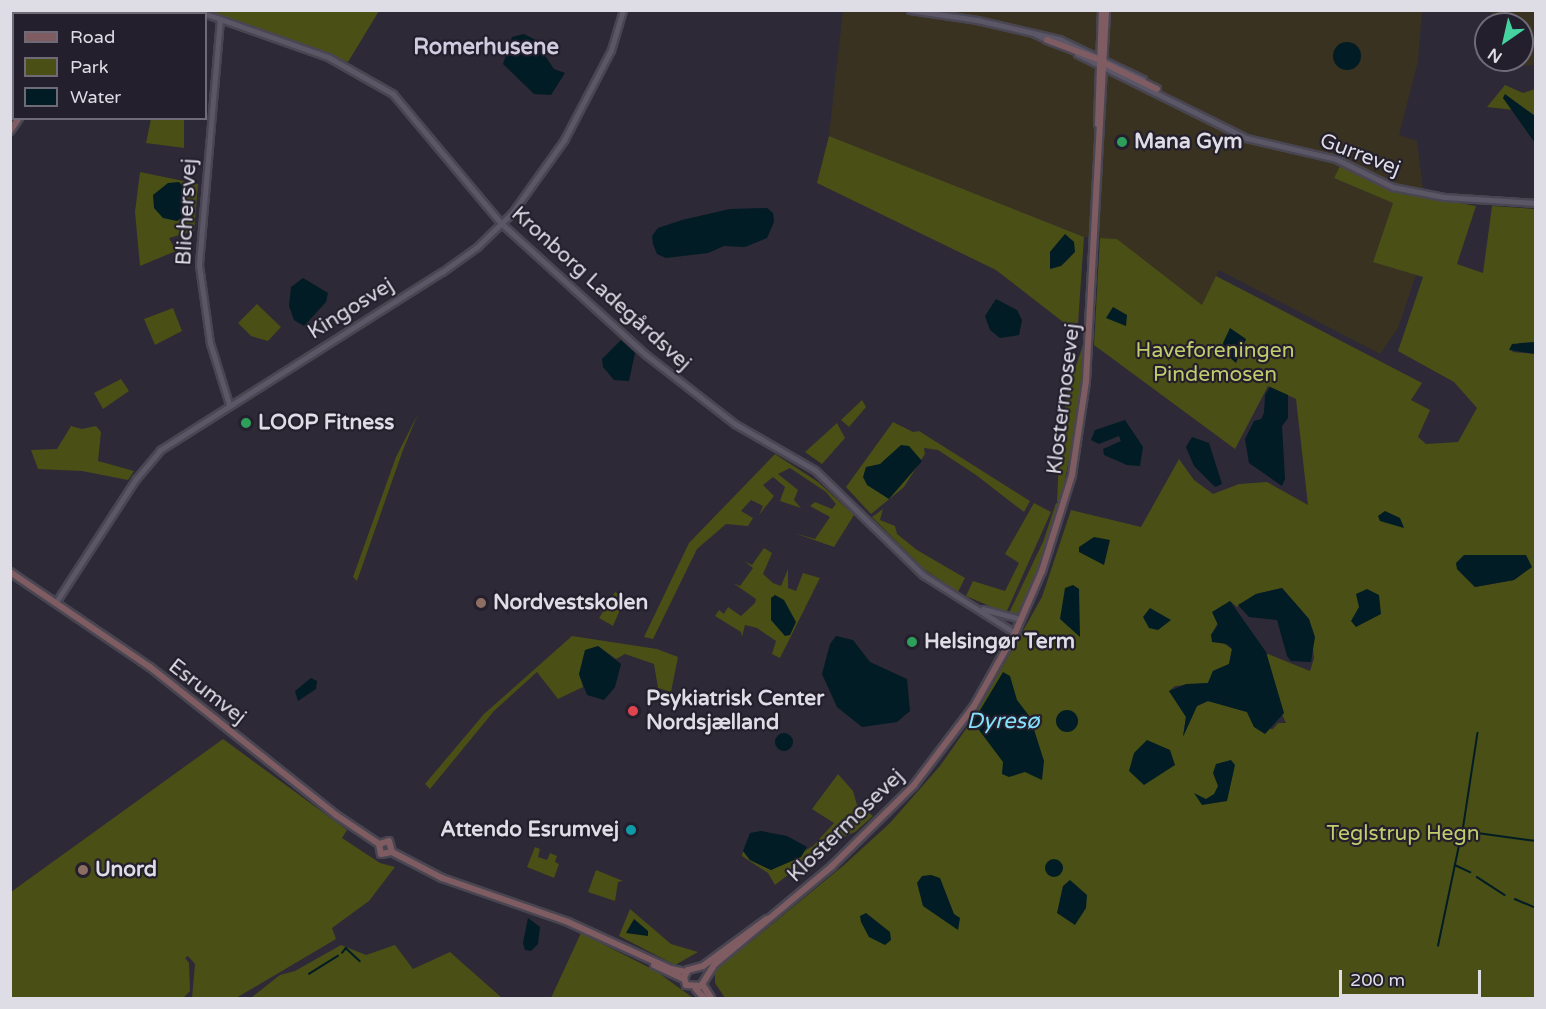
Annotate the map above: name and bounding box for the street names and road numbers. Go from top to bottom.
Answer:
street label: Gurrevej [1316,128,1404,182]
street label: Blichersvej [172,158,202,266]
street label: Kronborg Ladegårdsvej [506,202,696,376]
street label: Kingosvej [303,273,399,345]
street label: Klostermosevej [1042,322,1086,476]
street label: Esrumvej [163,654,251,730]
street label: Klostermosevej [783,764,909,888]

